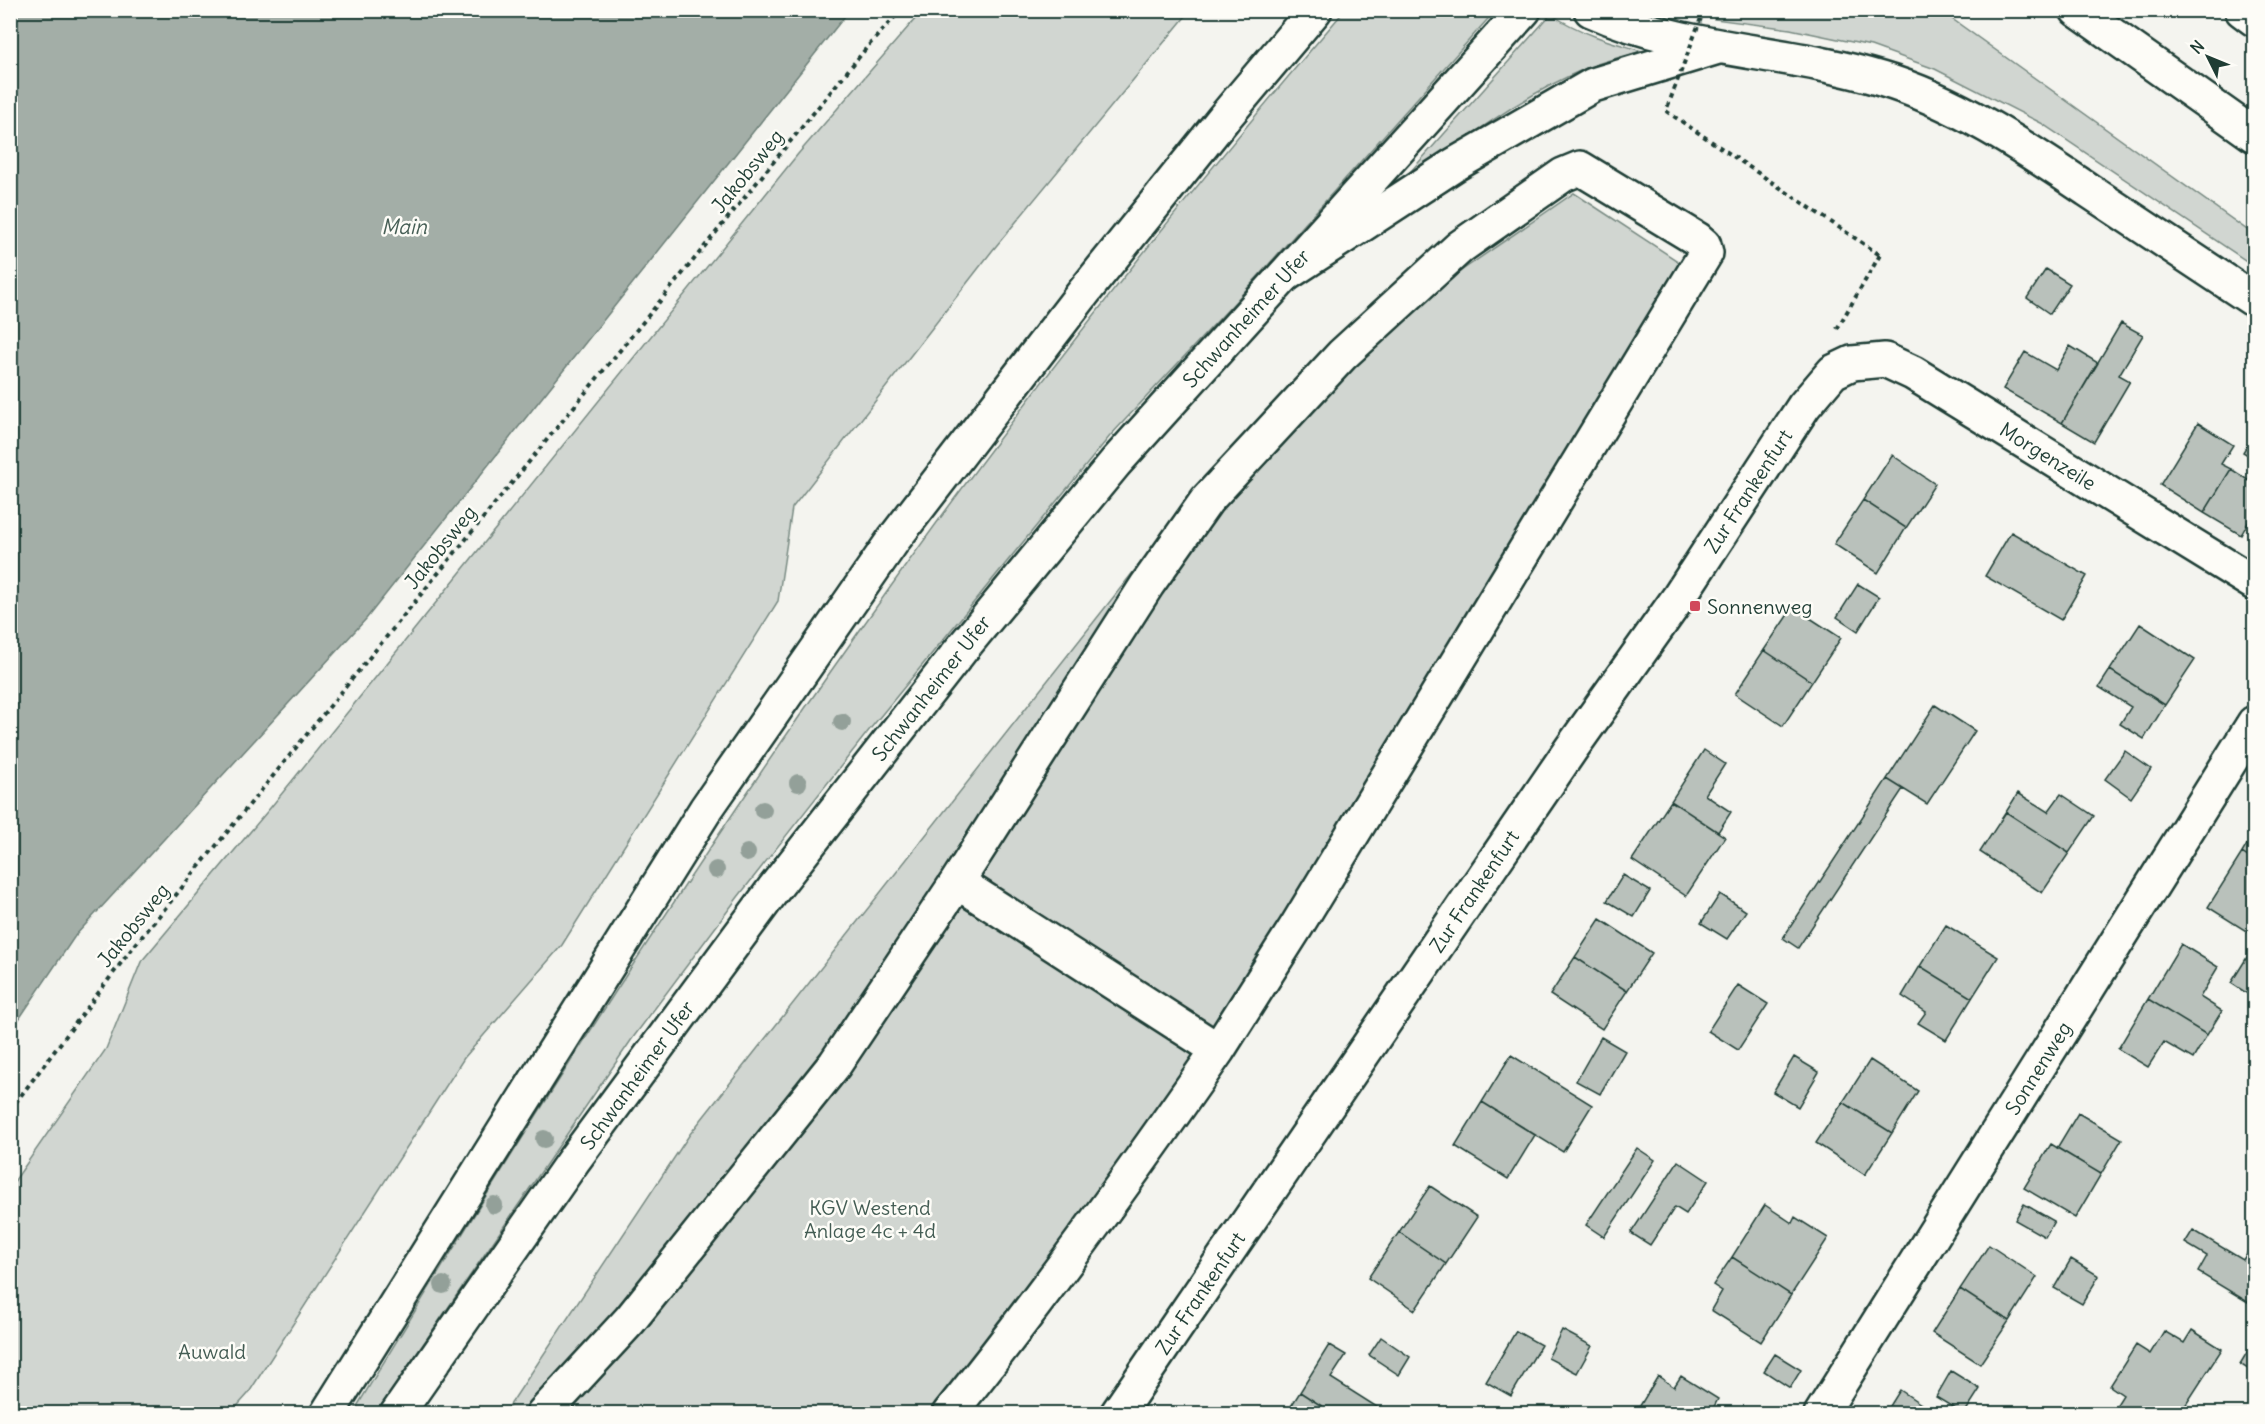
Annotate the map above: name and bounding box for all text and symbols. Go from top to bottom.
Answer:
north arrow [2178,27,2238,87]
text: N [2186,36,2208,58]
street label: Jakobsweg [706,124,788,218]
water label: Main [381,213,428,240]
street label: Schwanheimer Ufer [1177,243,1315,393]
street label: Morgenzeile [1995,417,2101,495]
street label: Zur Frankenfurt [1699,424,1797,557]
street label: Jakobsweg [399,500,481,594]
place label: Sonnenweg [1707,594,1812,619]
marker: Sonnenweg [1688,599,1702,613]
street label: Schwanheimer Ufer [866,610,996,766]
street label: Zur Frankenfurt [1424,825,1524,957]
street label: Jakobsweg [92,878,174,972]
street label: Schwanheimer Ufer [575,996,699,1154]
street label: Sonnenweg [1999,1017,2077,1119]
park label: KGV Westend Anlage 4c + 4d [804,1195,936,1243]
street label: Zur Frankenfurt [1150,1227,1250,1359]
park label: Auwald [178,1339,246,1364]

